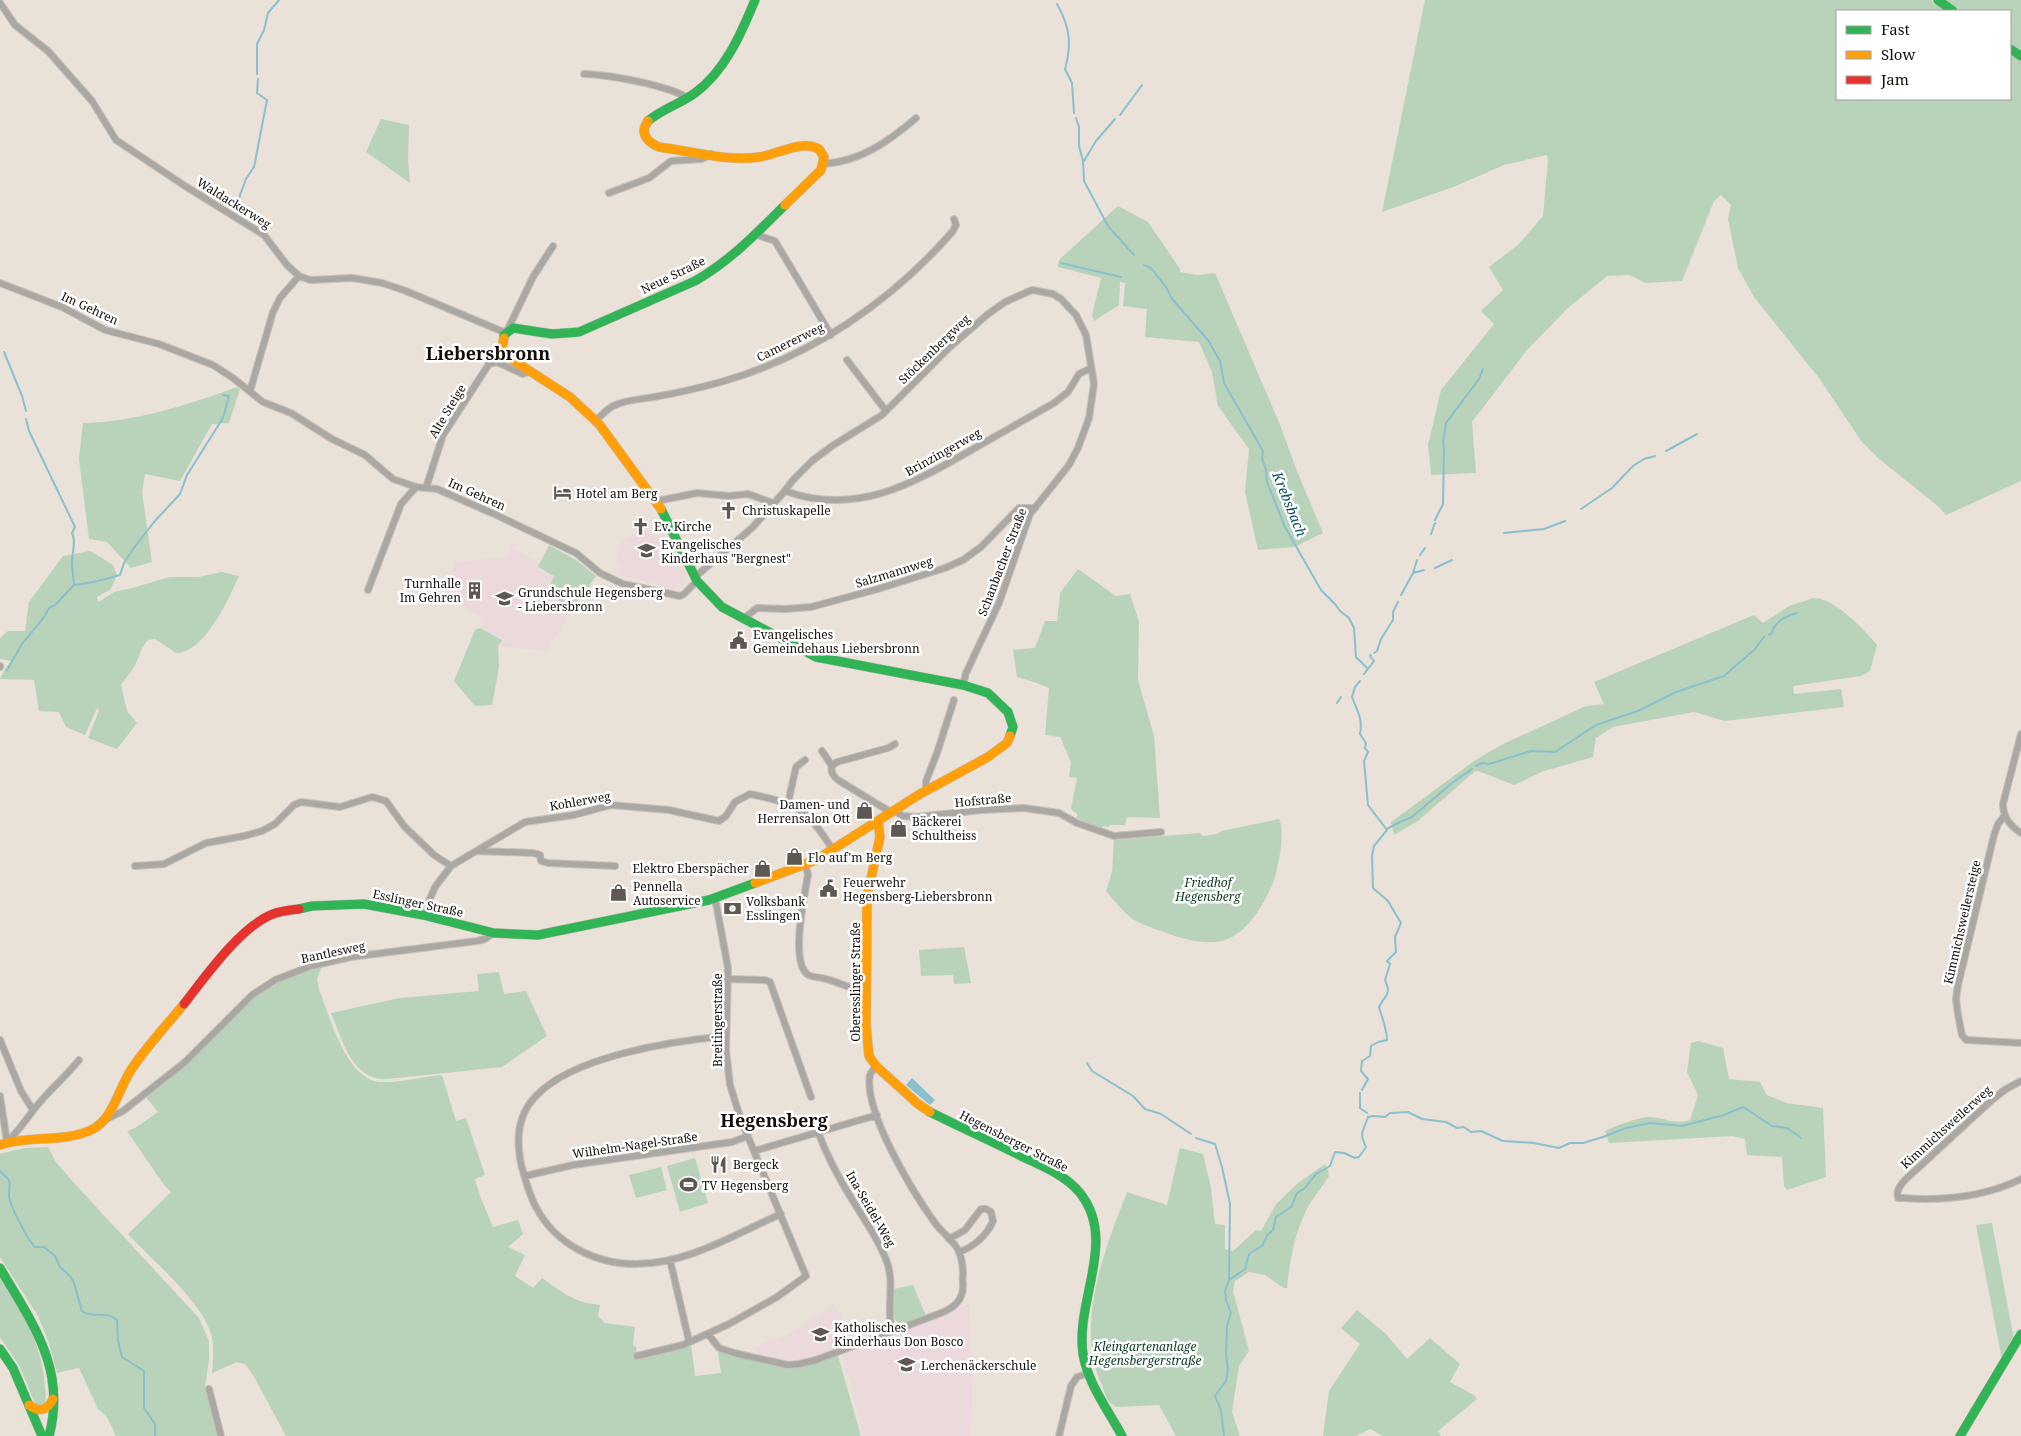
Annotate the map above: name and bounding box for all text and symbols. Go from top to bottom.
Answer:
legend [1836,10,2011,100]
text: Fast [1881,19,1910,39]
text: Slow [1881,44,1915,64]
text: Jam [1880,69,1909,89]
street label: Waldackerweg [194,173,275,233]
street label: Neue Straße [638,252,708,298]
street label: Im Gehren [59,287,122,329]
street label: Stöckenbergweg [894,310,974,388]
street label: Camererweg [754,318,827,366]
district label: Liebersbronn [426,341,550,365]
street label: Alte Steige [424,381,470,441]
street label: Brinzingerweg [902,424,985,480]
water label: Krebsbach [1268,468,1312,540]
street label: Im Gehren [446,474,509,514]
hotel icon: Hotel am Berg [552,483,572,503]
place label: Hotel am Berg [576,485,658,502]
church icon: Christuskapelle [718,500,738,520]
place label: Christuskapelle [742,502,831,519]
street label: Schanbacher Straße [974,506,1030,618]
church icon: Ev. Kirche [630,516,650,536]
place label: Ev. Kirche [654,518,712,535]
place label: Evangelisches Kinderhaus "Bergnest" [661,536,791,567]
school or university icon: Evangelisches Kinderhaus "Bergnest" [637,541,657,561]
street label: Salzmannweg [853,552,935,592]
place label: Turnhalle Im Gehren [400,575,461,606]
building icon: Turnhalle Im Gehren [465,580,485,600]
place label: Grundschule Hegensberg - Liebersbronn [518,584,663,615]
school or university icon: Grundschule Hegensberg - Liebersbronn [494,589,514,609]
place label: Evangelisches Gemeindehaus Liebersbronn [753,626,920,657]
public building icon: Evangelisches Gemeindehaus Liebersbronn [729,631,749,651]
street label: Kohlerweg [548,787,612,815]
street label: Hofstraße [954,789,1012,811]
place label: Damen- und Herrensalon Ott [758,796,851,827]
shop icon: Damen- und Herrensalon Ott [854,801,874,821]
place label: Bäckerei Schultheiss [912,813,976,844]
shop icon: Bäckerei Schultheiss [888,818,908,838]
shop icon: Flo auf'm Berg [784,847,804,867]
place label: Flo auf'm Berg [808,849,893,866]
shop icon: Elektro Eberspächer [753,858,773,878]
street label: Kimmichsweilersteige [1939,858,1985,986]
place label: Elektro Eberspächer [632,860,749,877]
place label: Feuerwehr Hegensberg-Liebersbronn [843,874,993,905]
park label: Friedhof Hegensberg [1174,874,1242,905]
place label: Pennella Autoservice [633,878,701,909]
public building icon: Feuerwehr Hegensberg-Liebersbronn [819,879,839,899]
shop icon: Pennella Autoservice [609,883,629,903]
street label: Esslinger Straße [371,885,465,921]
place label: Volksbank Esslingen [746,893,806,924]
bank icon: Volksbank Esslingen [722,898,742,918]
street label: Oberesslinger Straße [847,922,864,1042]
street label: Bantlesweg [299,937,367,967]
street label: Breitingerstraße [709,973,726,1067]
street label: Kimmichsweilerweg [1897,1081,1996,1173]
street label: Hegensberger Straße [957,1106,1071,1176]
district label: Hegensberg [720,1108,829,1132]
street label: Wilhelm-Nagel-Straße [571,1128,699,1162]
restaurant icon: Bergeck [709,1154,729,1174]
place label: Bergeck [733,1156,780,1173]
street label: Ina-Seidel-Weg [842,1168,900,1251]
sports icon: TV Hegensberg [678,1175,698,1195]
place label: TV Hegensberg [702,1177,789,1194]
place label: Katholisches Kinderhaus Don Bosco [834,1319,964,1350]
school or university icon: Katholisches Kinderhaus Don Bosco [810,1324,830,1344]
park label: Kleingartenanlage Hegensbergerstraße [1088,1338,1201,1369]
school or university icon: Lerchenäckerschule [897,1355,917,1375]
place label: Lerchenäckerschule [921,1357,1036,1374]

